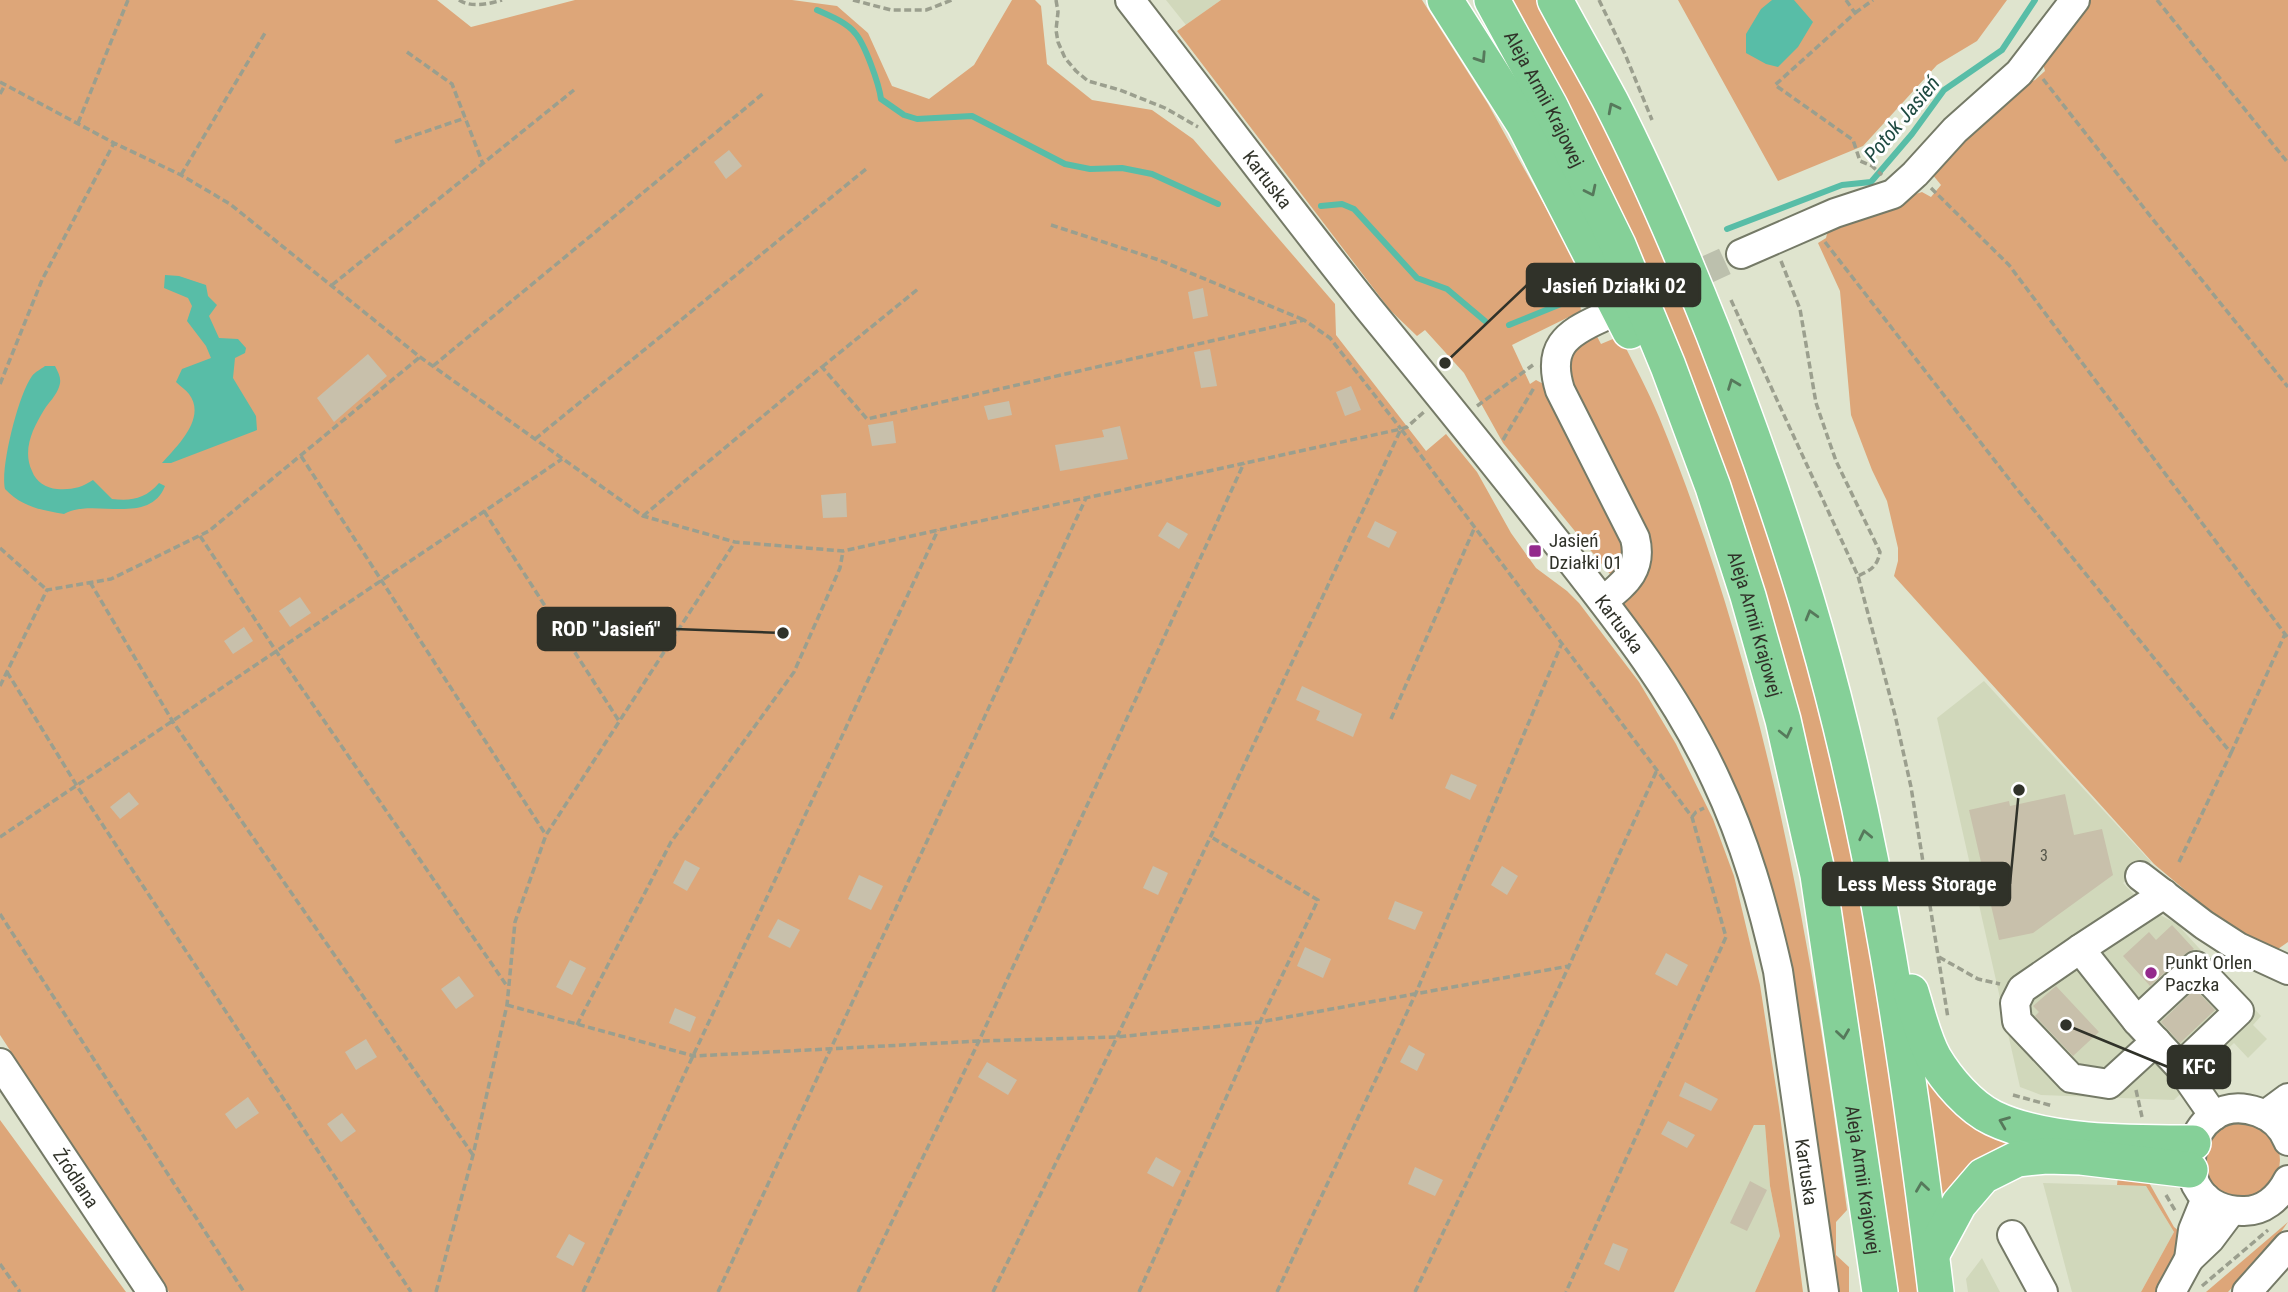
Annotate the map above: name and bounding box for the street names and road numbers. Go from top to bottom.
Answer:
street label: Aleja Armii Krajowej [1499,27,1589,171]
street label: Kartuska [1238,146,1297,213]
street label: Aleja Armii Krajowej [1722,549,1787,699]
street label: Kartuska [1590,590,1648,658]
street label: Aleja Armii Krajowej [1840,1104,1885,1256]
street label: Kartuska [1790,1137,1822,1207]
street label: Źródlana [48,1144,104,1212]

